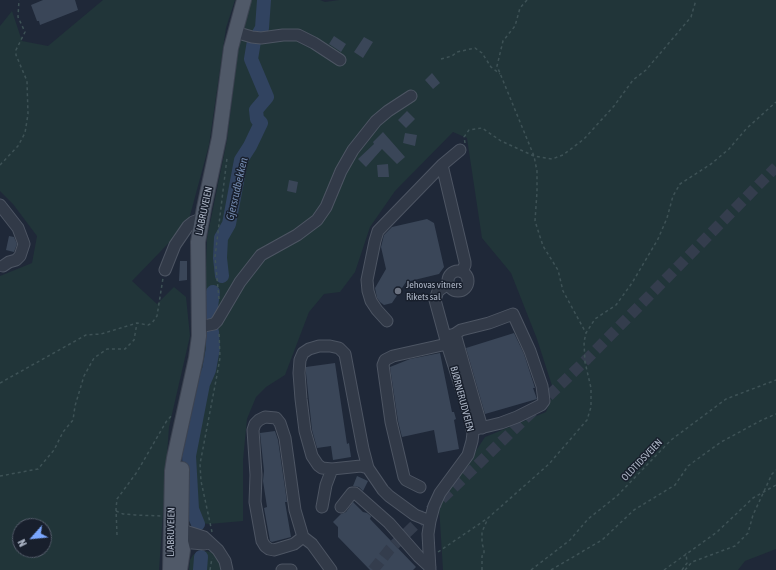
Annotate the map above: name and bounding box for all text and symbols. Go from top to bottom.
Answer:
water label: Gjersrudbekken [223,156,251,222]
street label: LJABRUVEIEN [193,186,215,236]
place label: Jehovas vitners Rikets sal [406,279,462,302]
marker: Jehovas vitners Rikets sal [393,286,403,296]
street label: BJØRNERUDVEIEN [448,365,476,433]
street label: OLDTIDSVEIEN [619,437,665,483]
street label: LJABRUVEIEN [165,507,177,557]
north arrow [12,518,52,558]
text: N [15,537,29,549]

